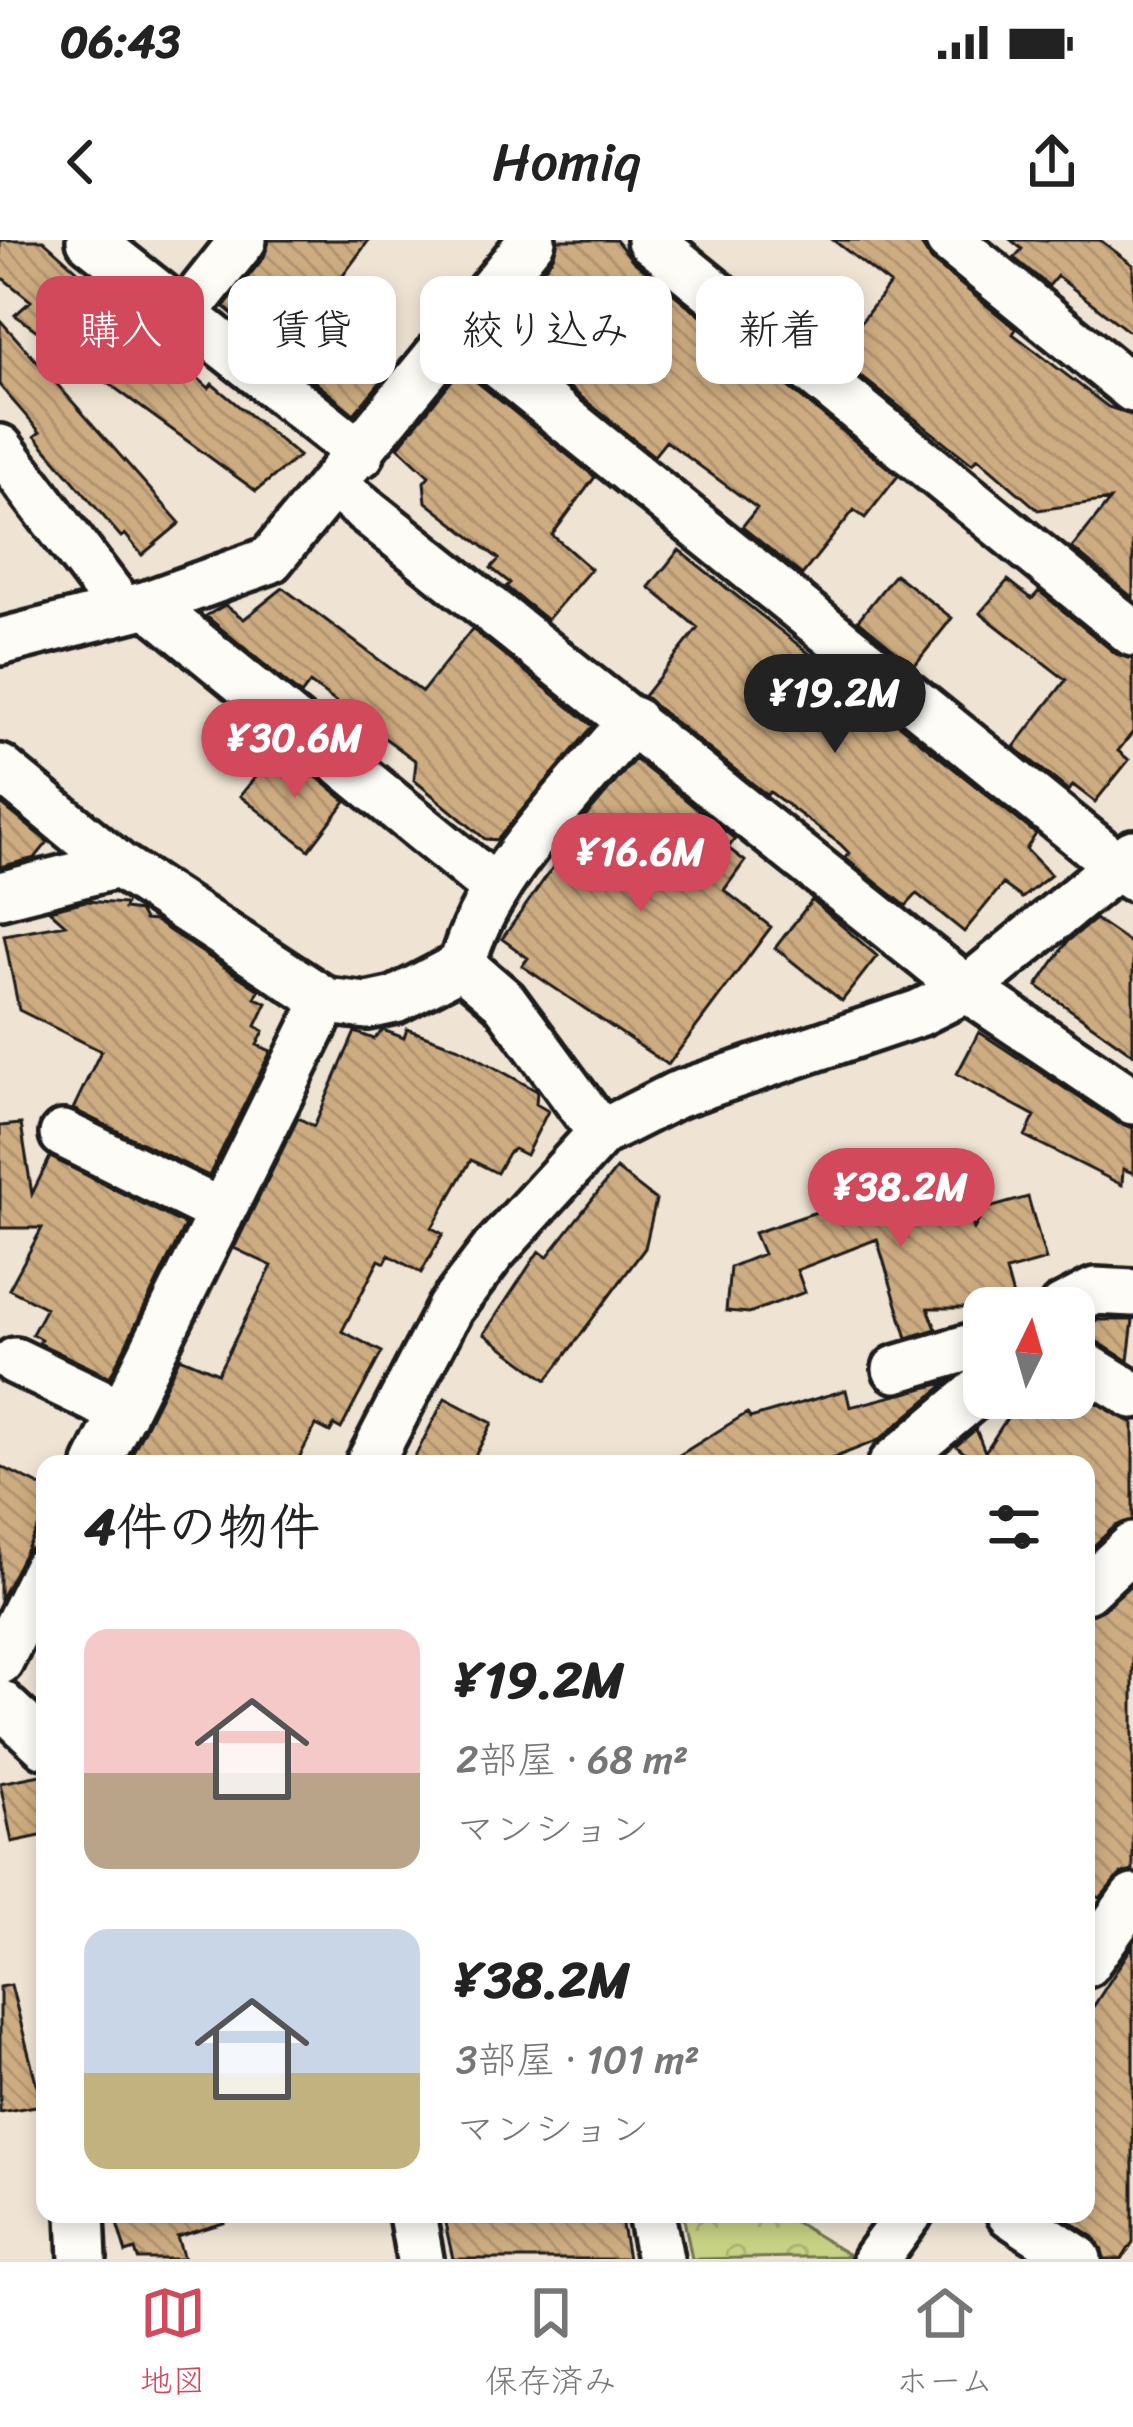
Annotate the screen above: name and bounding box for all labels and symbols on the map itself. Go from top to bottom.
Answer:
pin: ¥19.2M [737,654,933,756]
pin: ¥30.6M [197,699,393,801]
pin: ¥16.6M [543,813,739,915]
pin: ¥38.2M [803,1148,999,1250]
north arrow [963,1287,1095,1419]

